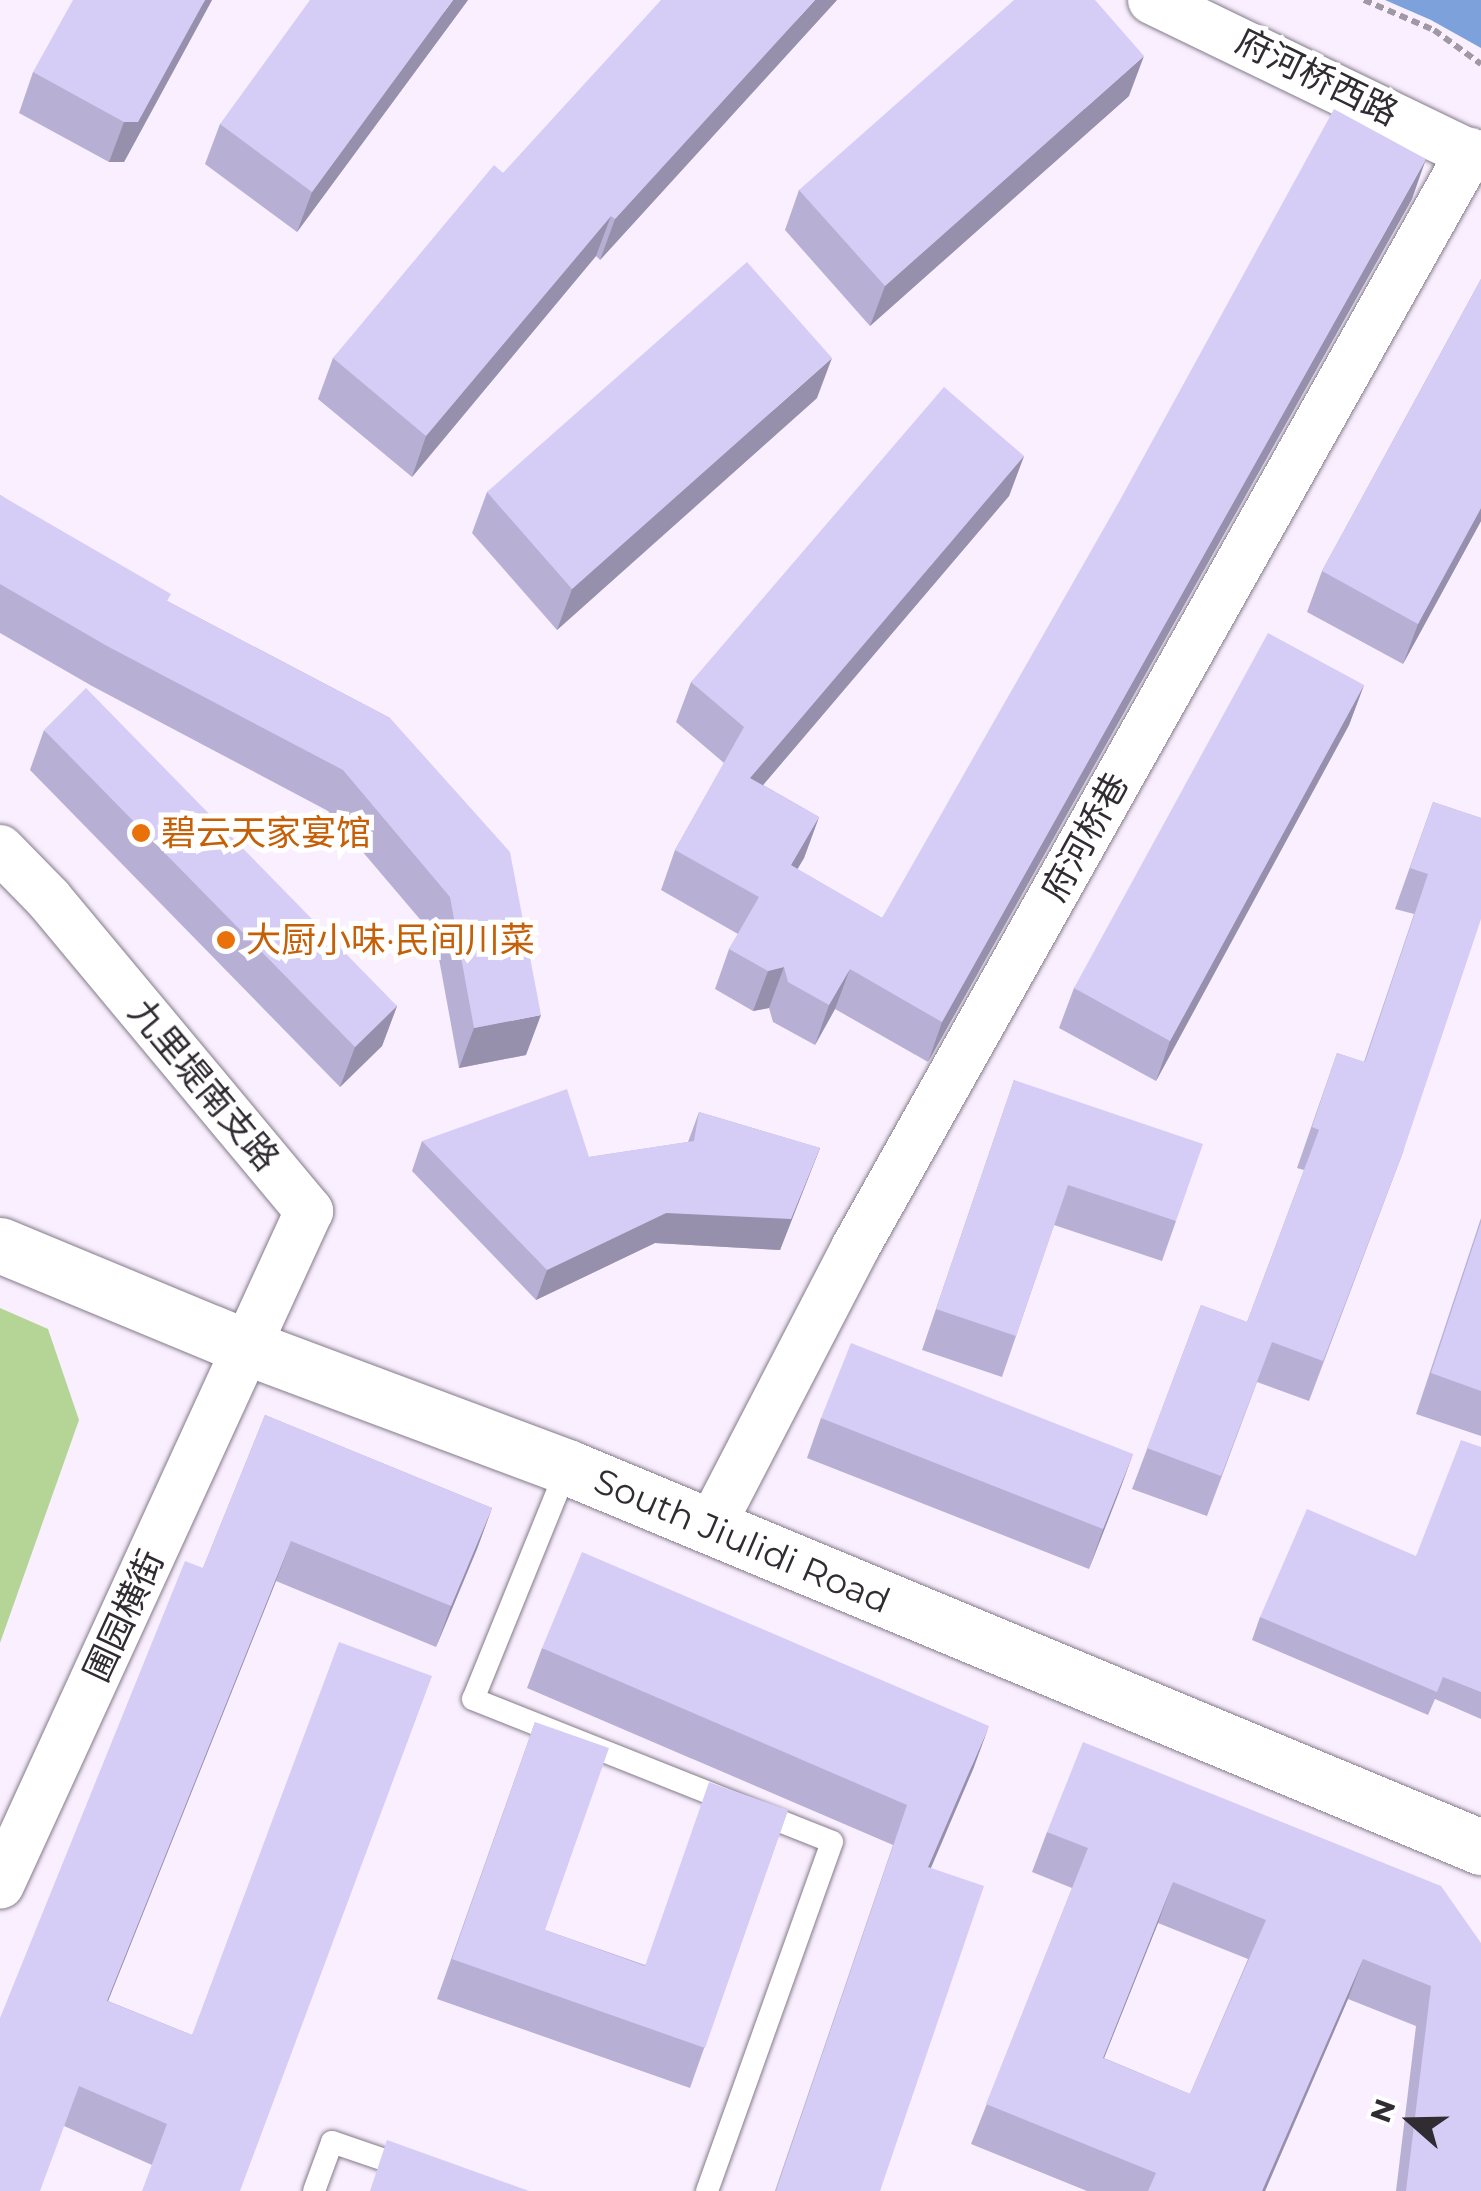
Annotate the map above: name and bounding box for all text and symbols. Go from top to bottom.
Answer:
street label: 府河桥西路 [1229,20,1405,134]
street label: 府河桥巷 [1033,766,1137,908]
place label: 碧云天家宴馆 [161,812,371,854]
marker: 碧云天家宴馆 [130,822,152,844]
place label: 大厨小味·民间川菜 [246,919,535,961]
marker: 大厨小味·民间川菜 [215,929,237,951]
street label: 九里堤南支路 [120,991,288,1179]
street label: South Jiulidi Road [588,1460,896,1622]
street label: 圃园横街 [75,1544,173,1688]
north arrow [1361,2071,1461,2171]
text: N [1363,2094,1403,2127]

